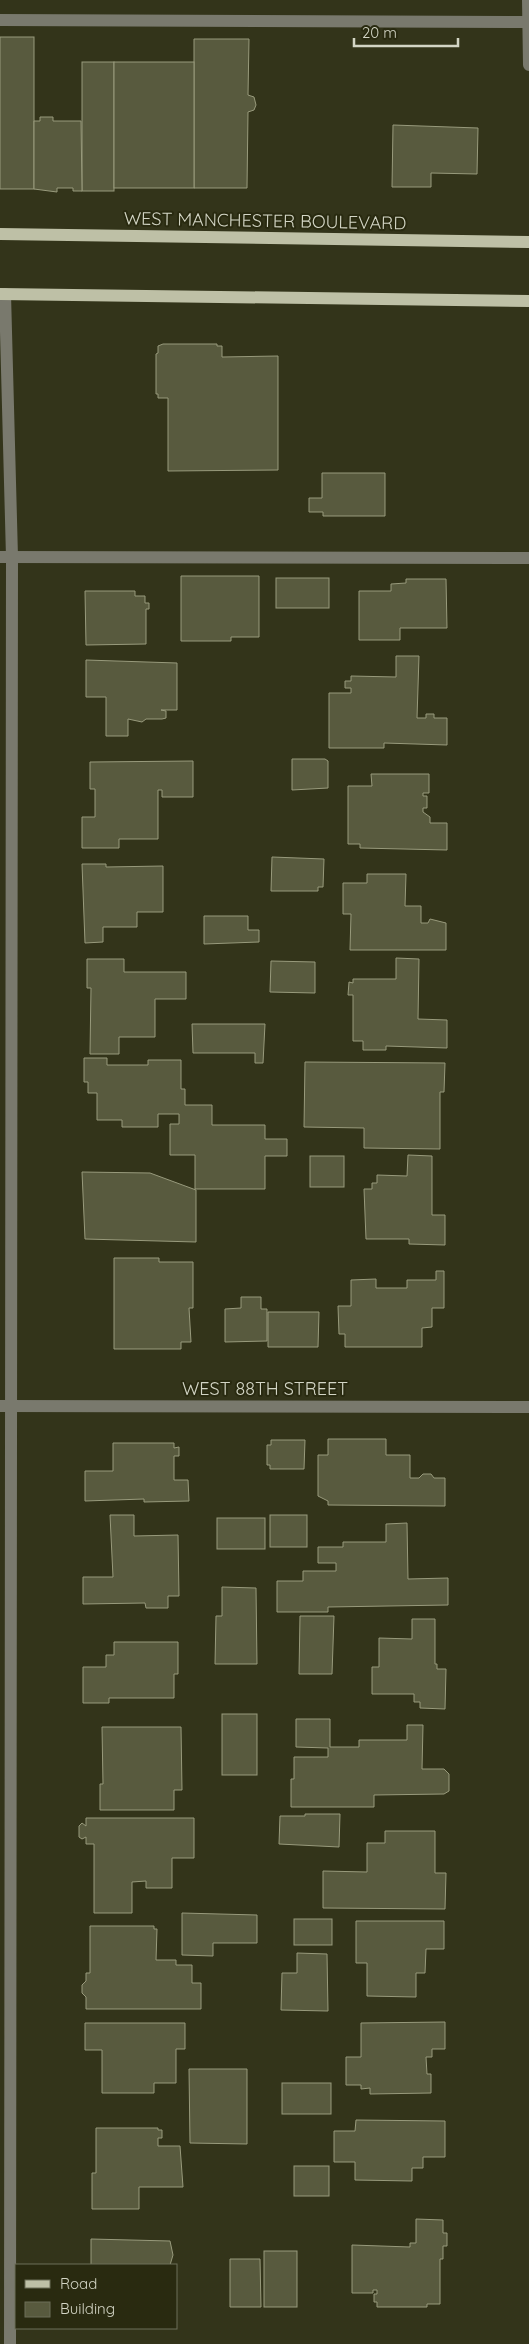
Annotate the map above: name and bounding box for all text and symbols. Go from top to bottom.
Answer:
scale bar [354,15,458,47]
text: 20 m [362,23,397,42]
street label: WEST MANCHESTER BOULEVARD [124,207,406,234]
street label: WEST 88TH STREET [182,1377,348,1400]
legend [15,2264,178,2329]
text: Road [60,2274,97,2293]
text: Building [60,2299,115,2318]

